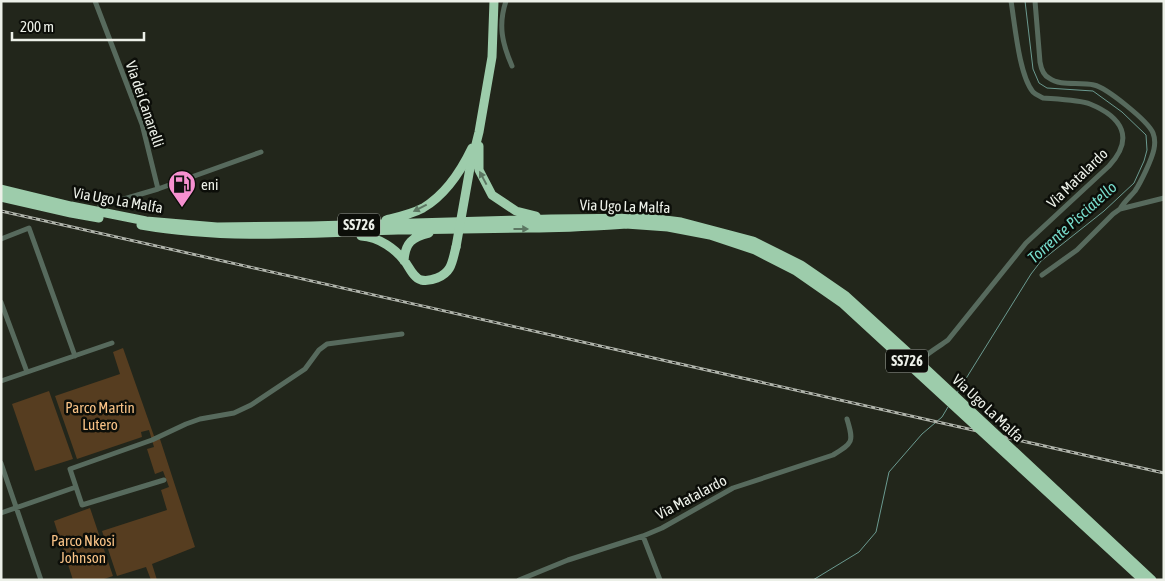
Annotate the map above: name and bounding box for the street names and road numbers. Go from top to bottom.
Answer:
street label: Via dei Canarelli [122,59,168,149]
street label: Via Matalardo [1043,145,1111,211]
street label: Via Ugo La Malfa [72,184,164,216]
street label: Via Ugo La Malfa [579,196,671,216]
road number: SS726 [338,214,380,236]
road number: SS726 [886,350,928,372]
street label: Via Ugo La Malfa [949,371,1027,445]
street label: Via Matalardo [653,471,729,523]

